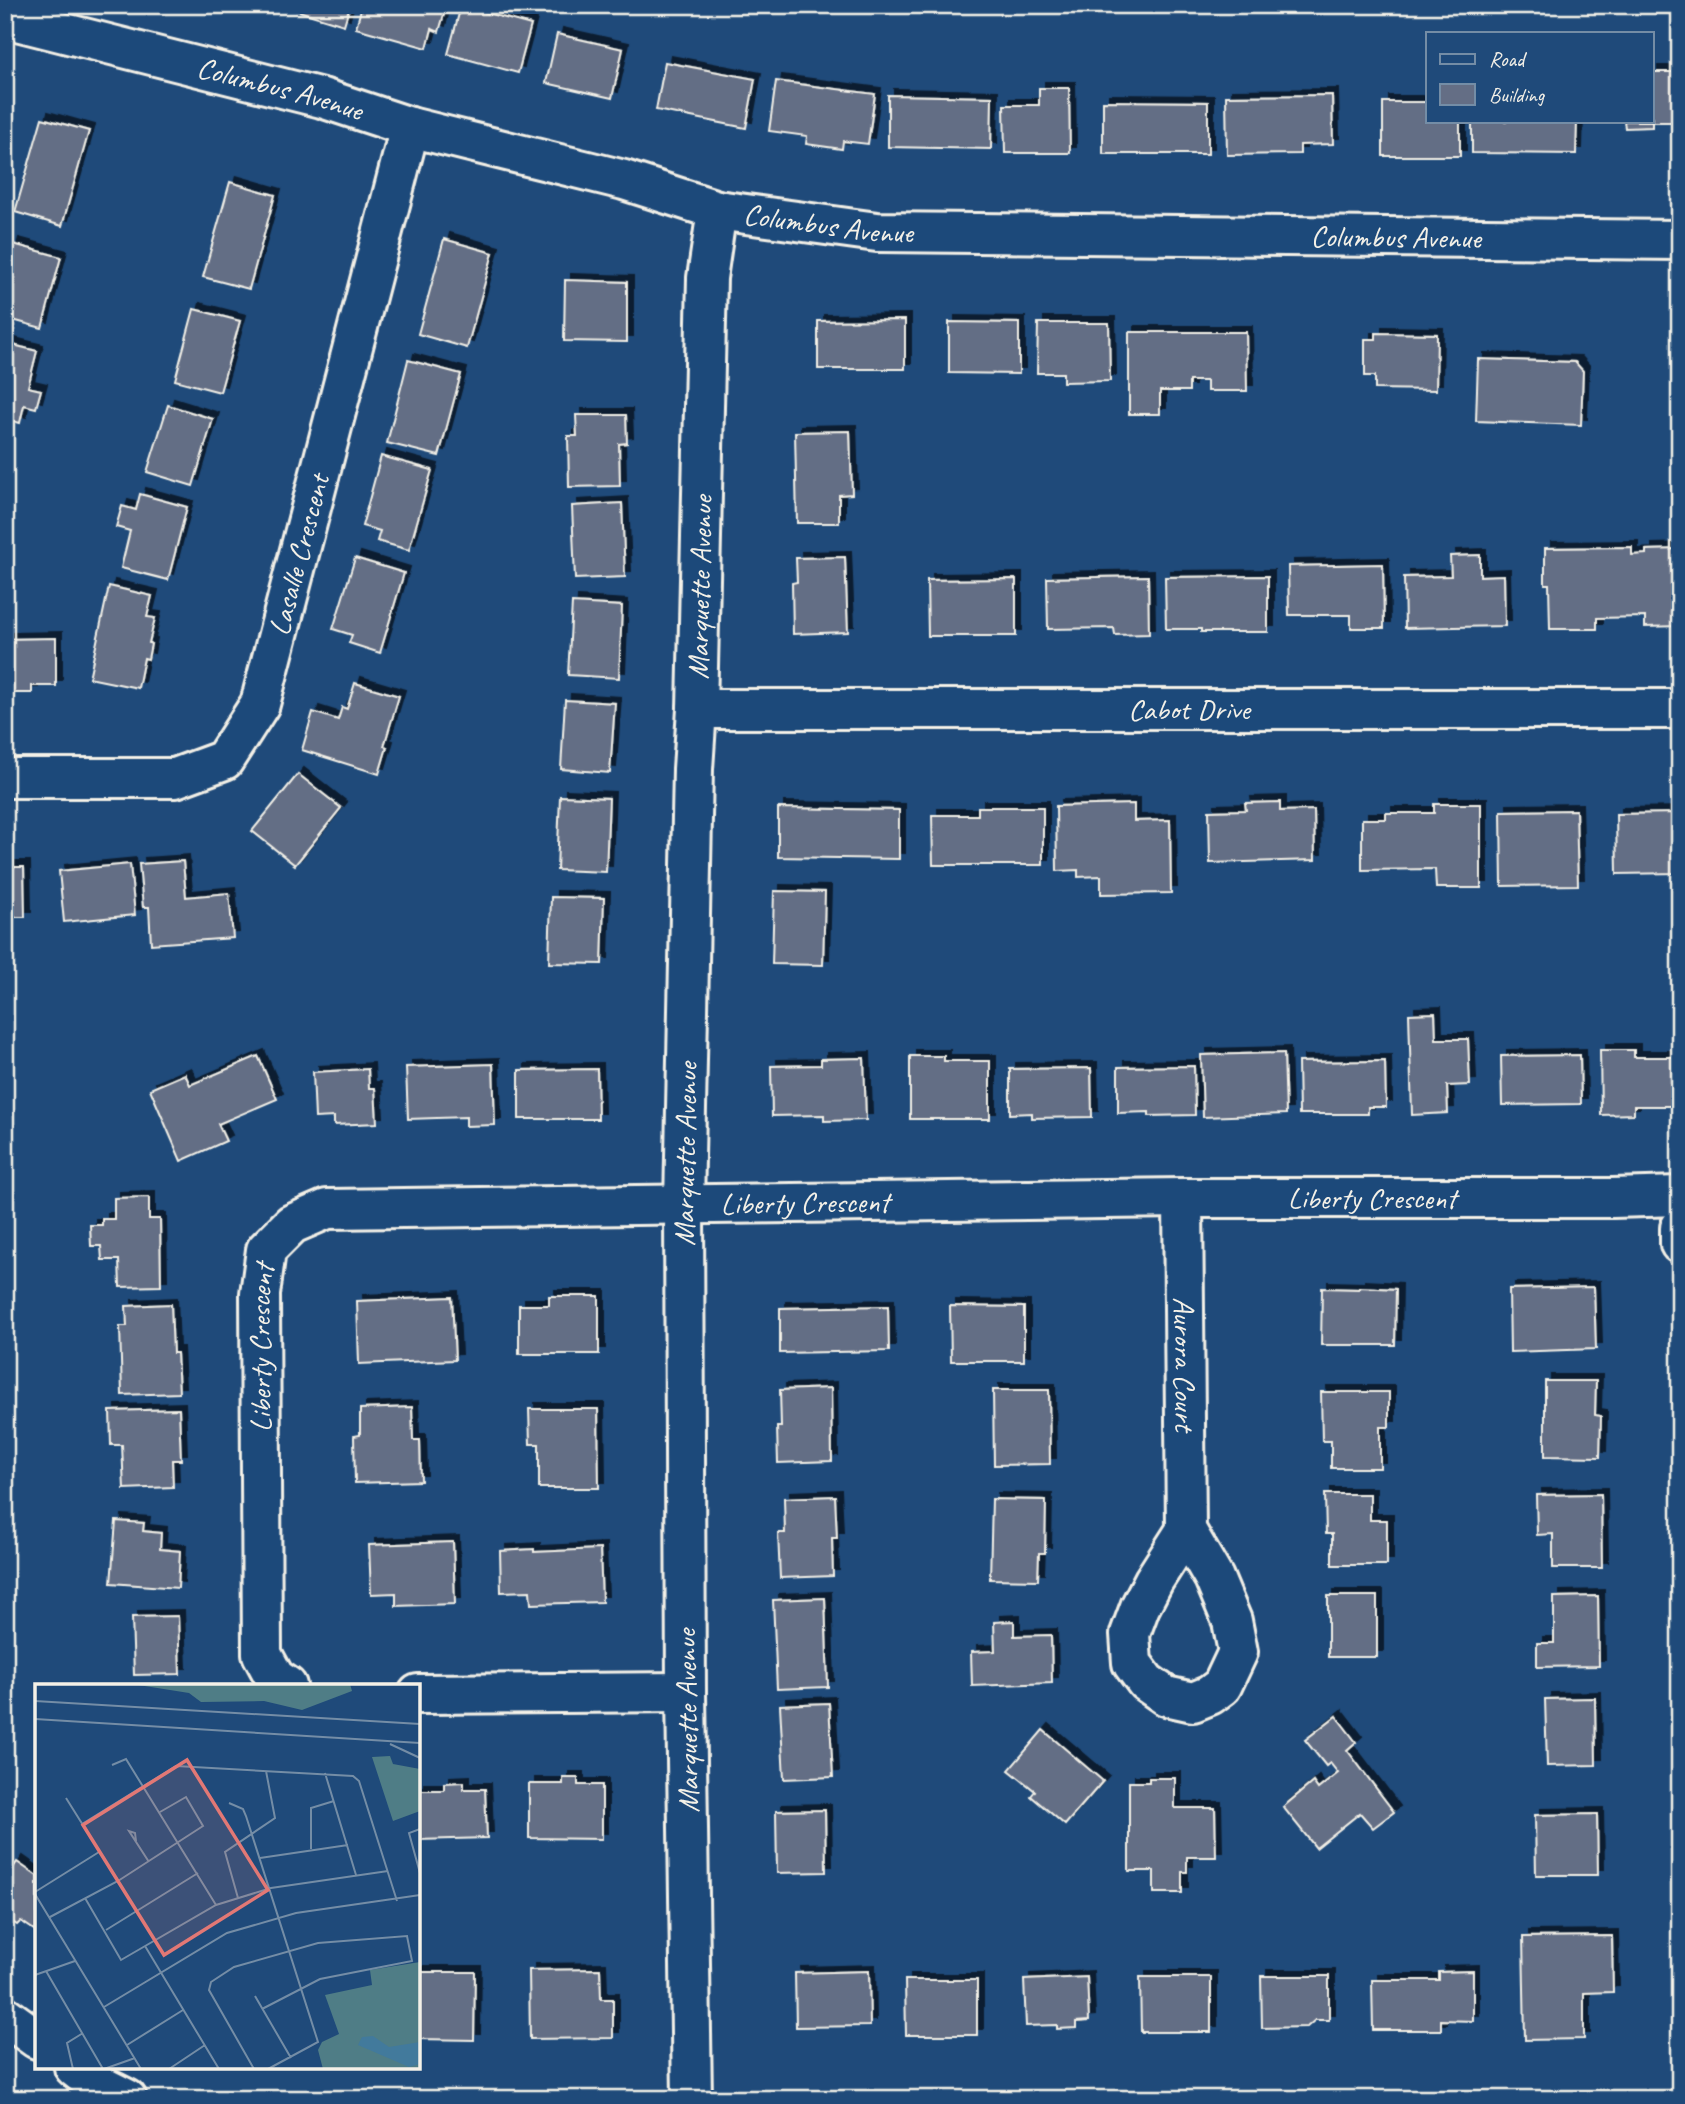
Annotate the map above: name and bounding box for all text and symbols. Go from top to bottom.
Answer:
legend [1426,32,1654,122]
text: Road [1489,46,1528,72]
street label: Columbus Avenue [193,48,370,130]
text: Building [1489,82,1546,108]
street label: Columbus Avenue [741,195,915,251]
street label: Columbus Avenue [1310,217,1483,257]
street label: Lasalle Crescent [260,467,339,639]
street label: Marquette Avenue [679,493,721,680]
street label: Cabot Drive [1128,690,1252,728]
street label: Marquette Avenue [665,1060,706,1246]
street label: Liberty Crescent [1288,1179,1460,1217]
street label: Liberty Crescent [720,1183,894,1223]
street label: Liberty Crescent [241,1257,284,1432]
street label: Aurora Court [1165,1297,1204,1434]
street label: Marquette Avenue [666,1627,708,1813]
inset map [35,1684,420,2069]

